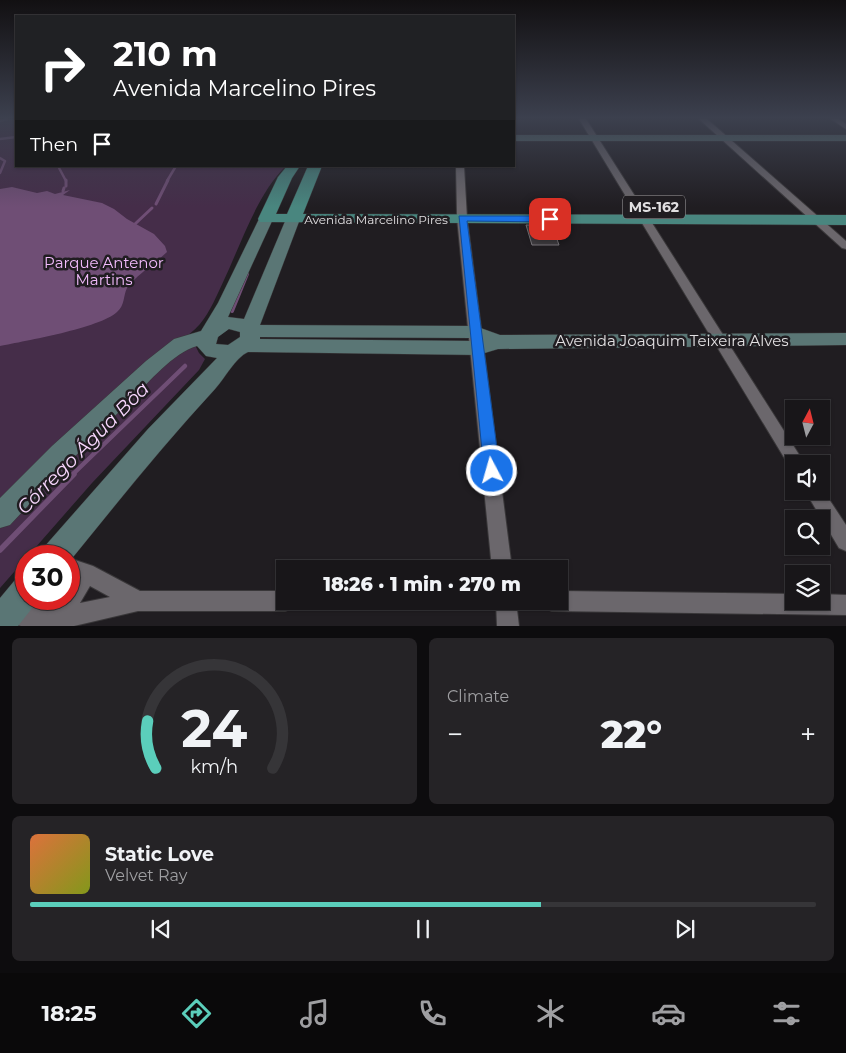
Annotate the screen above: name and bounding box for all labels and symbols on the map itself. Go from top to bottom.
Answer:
road number: MS-162 [623,196,685,218]
pin [529,198,571,240]
street label: Avenida Marcelino Pires [304,212,448,227]
park label: Parque Antenor Martins [44,253,164,289]
street label: Avenida Joaquim Teixeira Alves [555,331,789,350]
water label: Córrego Água Bôa [12,377,154,519]
north arrow [785,400,830,445]
position arrow [465,444,517,496]
speed limit sign: 30 [15,545,80,610]

